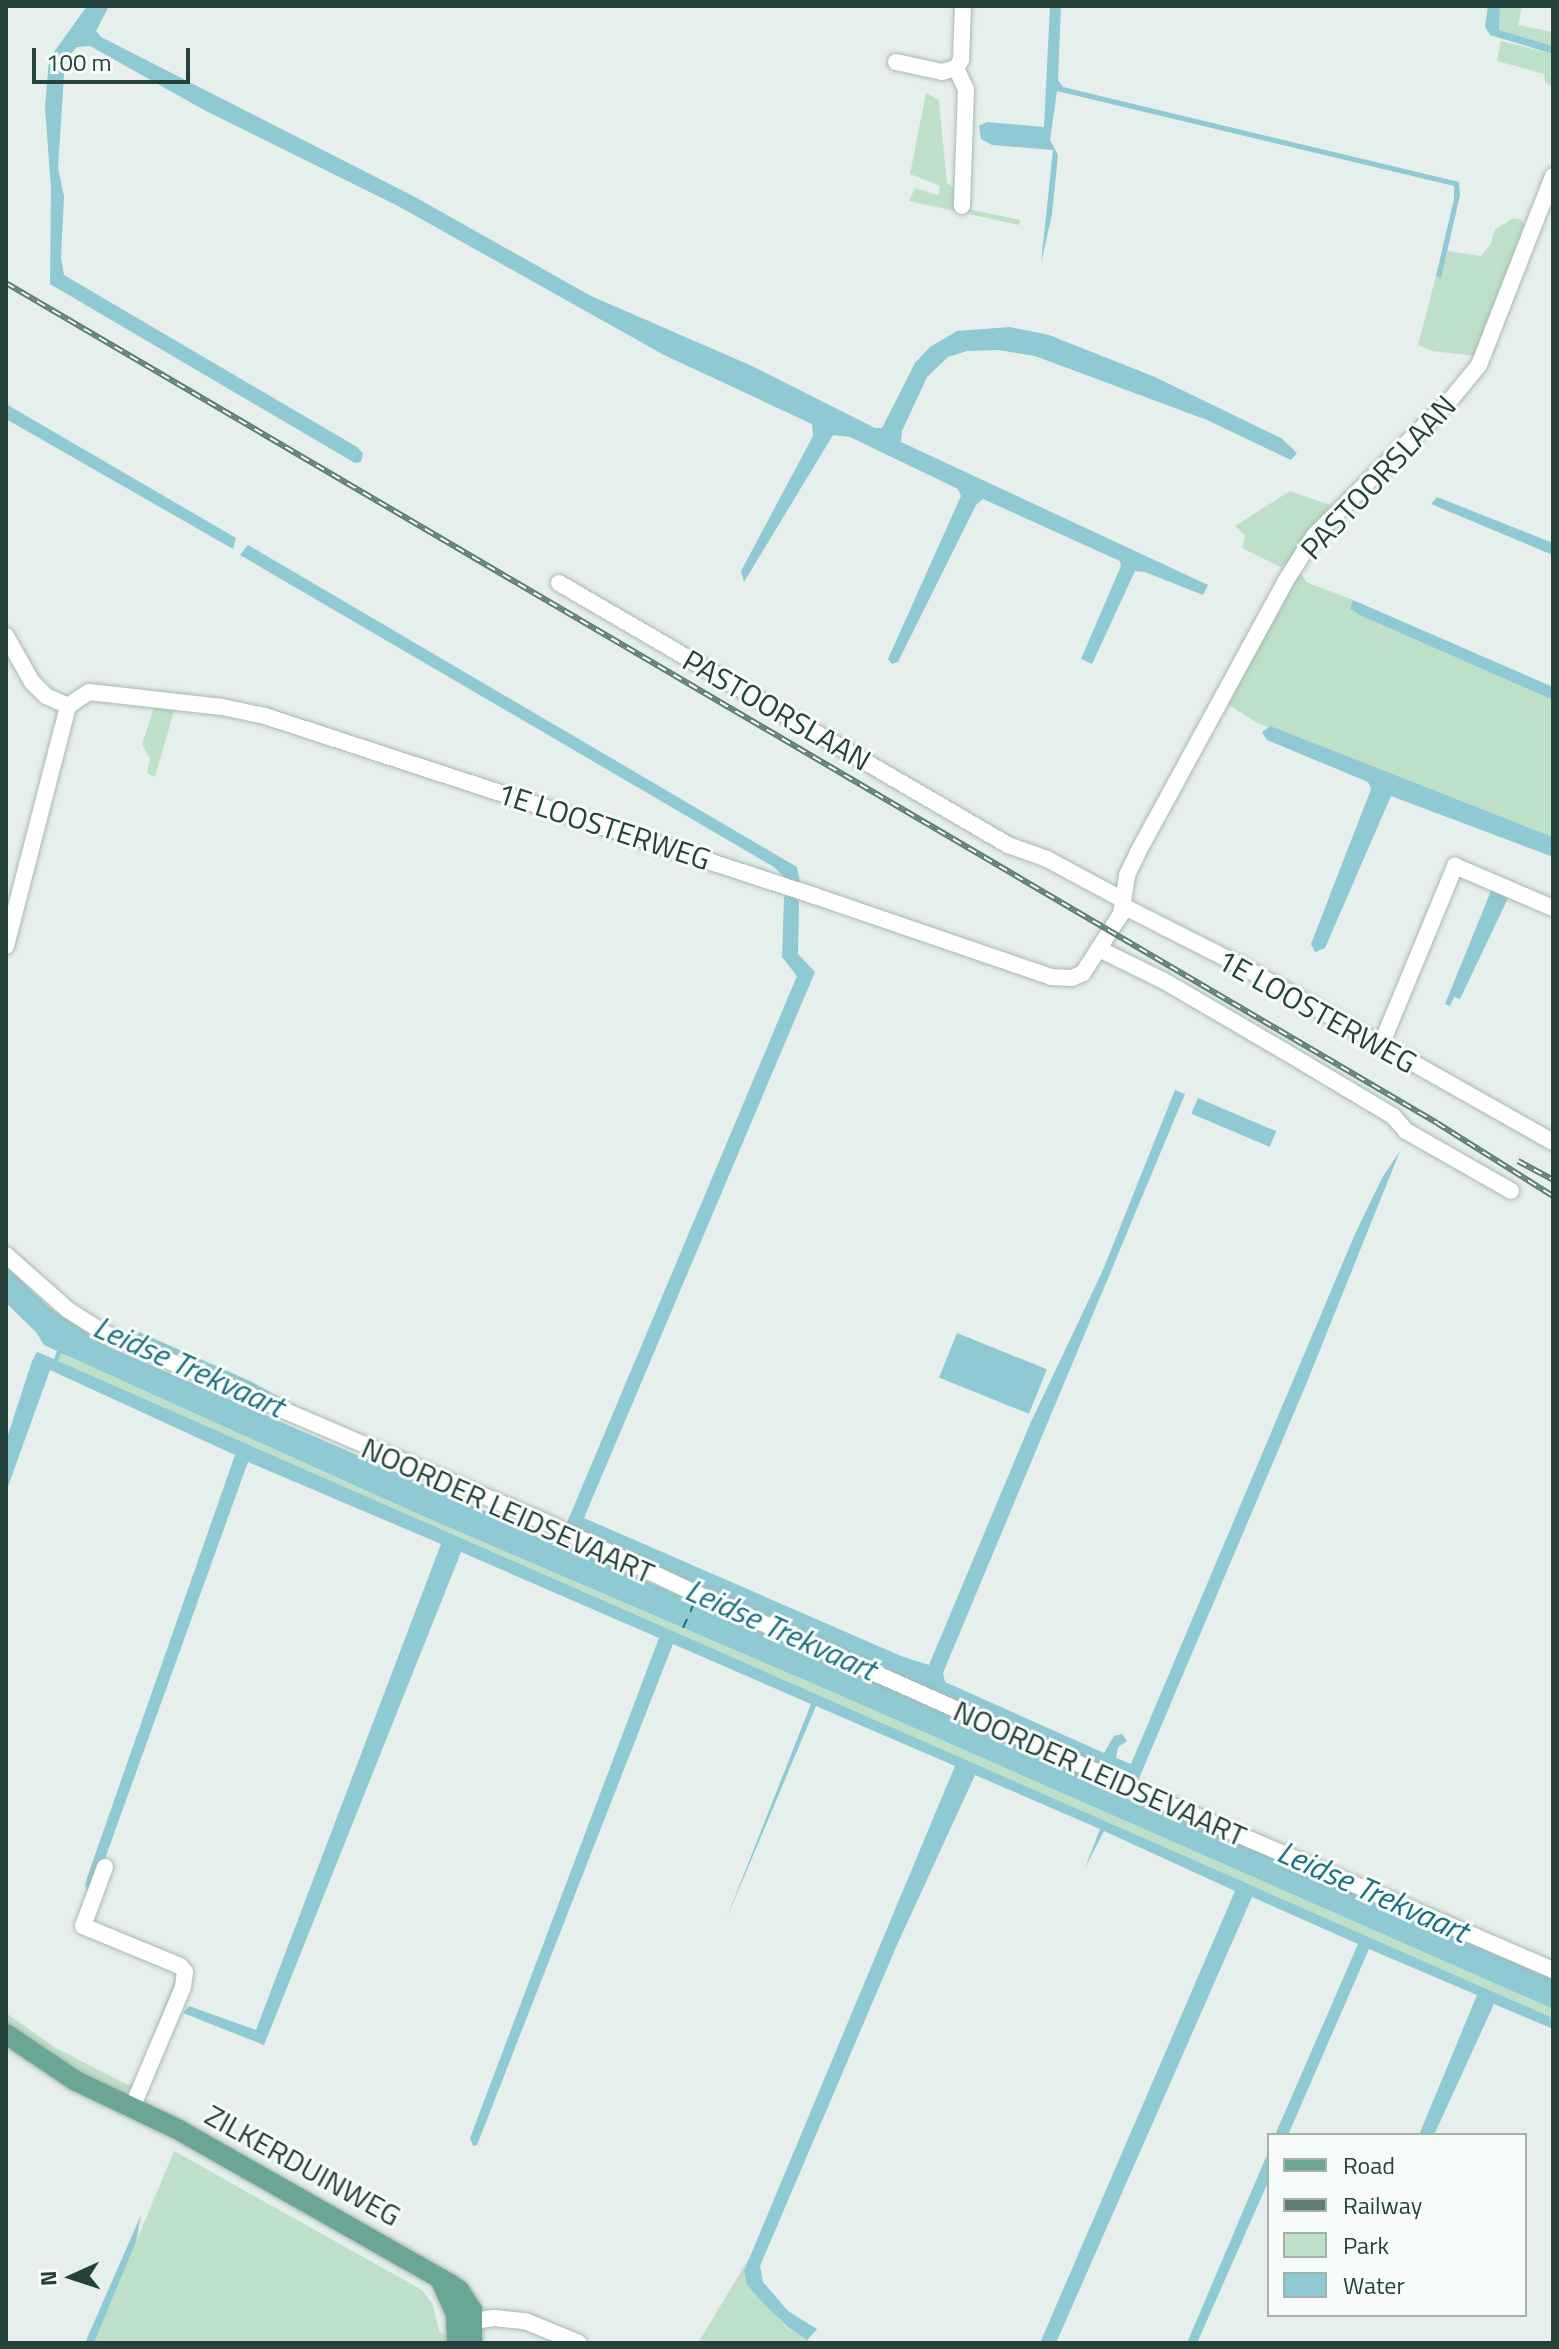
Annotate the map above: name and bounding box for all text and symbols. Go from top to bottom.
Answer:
scale bar [36,32,194,82]
text: 100 m [46,44,112,80]
street label: PASTOORSLAAN [1293,388,1463,566]
street label: PASTOORSLAAN [677,642,877,778]
street label: 1E LOOSTERWEG [493,775,715,877]
street label: 1E LOOSTERWEG [1211,941,1423,1081]
water label: Leidse Trekvaart [88,1307,290,1425]
street label: NOORDER LEIDSEVAART [356,1429,660,1591]
water label: Leidse Trekvaart [680,1570,882,1688]
street label: NOORDER LEIDSEVAART [948,1692,1252,1854]
water label: Leidse Trekvaart [1272,1832,1474,1950]
street label: ZILKERDUINWEG [199,2096,407,2234]
legend [1267,2133,1527,2317]
text: Road [1343,2147,1395,2183]
text: Railway [1343,2187,1422,2223]
text: Park [1343,2227,1389,2263]
north arrow [32,2237,112,2317]
text: Water [1343,2267,1405,2303]
text: N [31,2270,65,2287]

